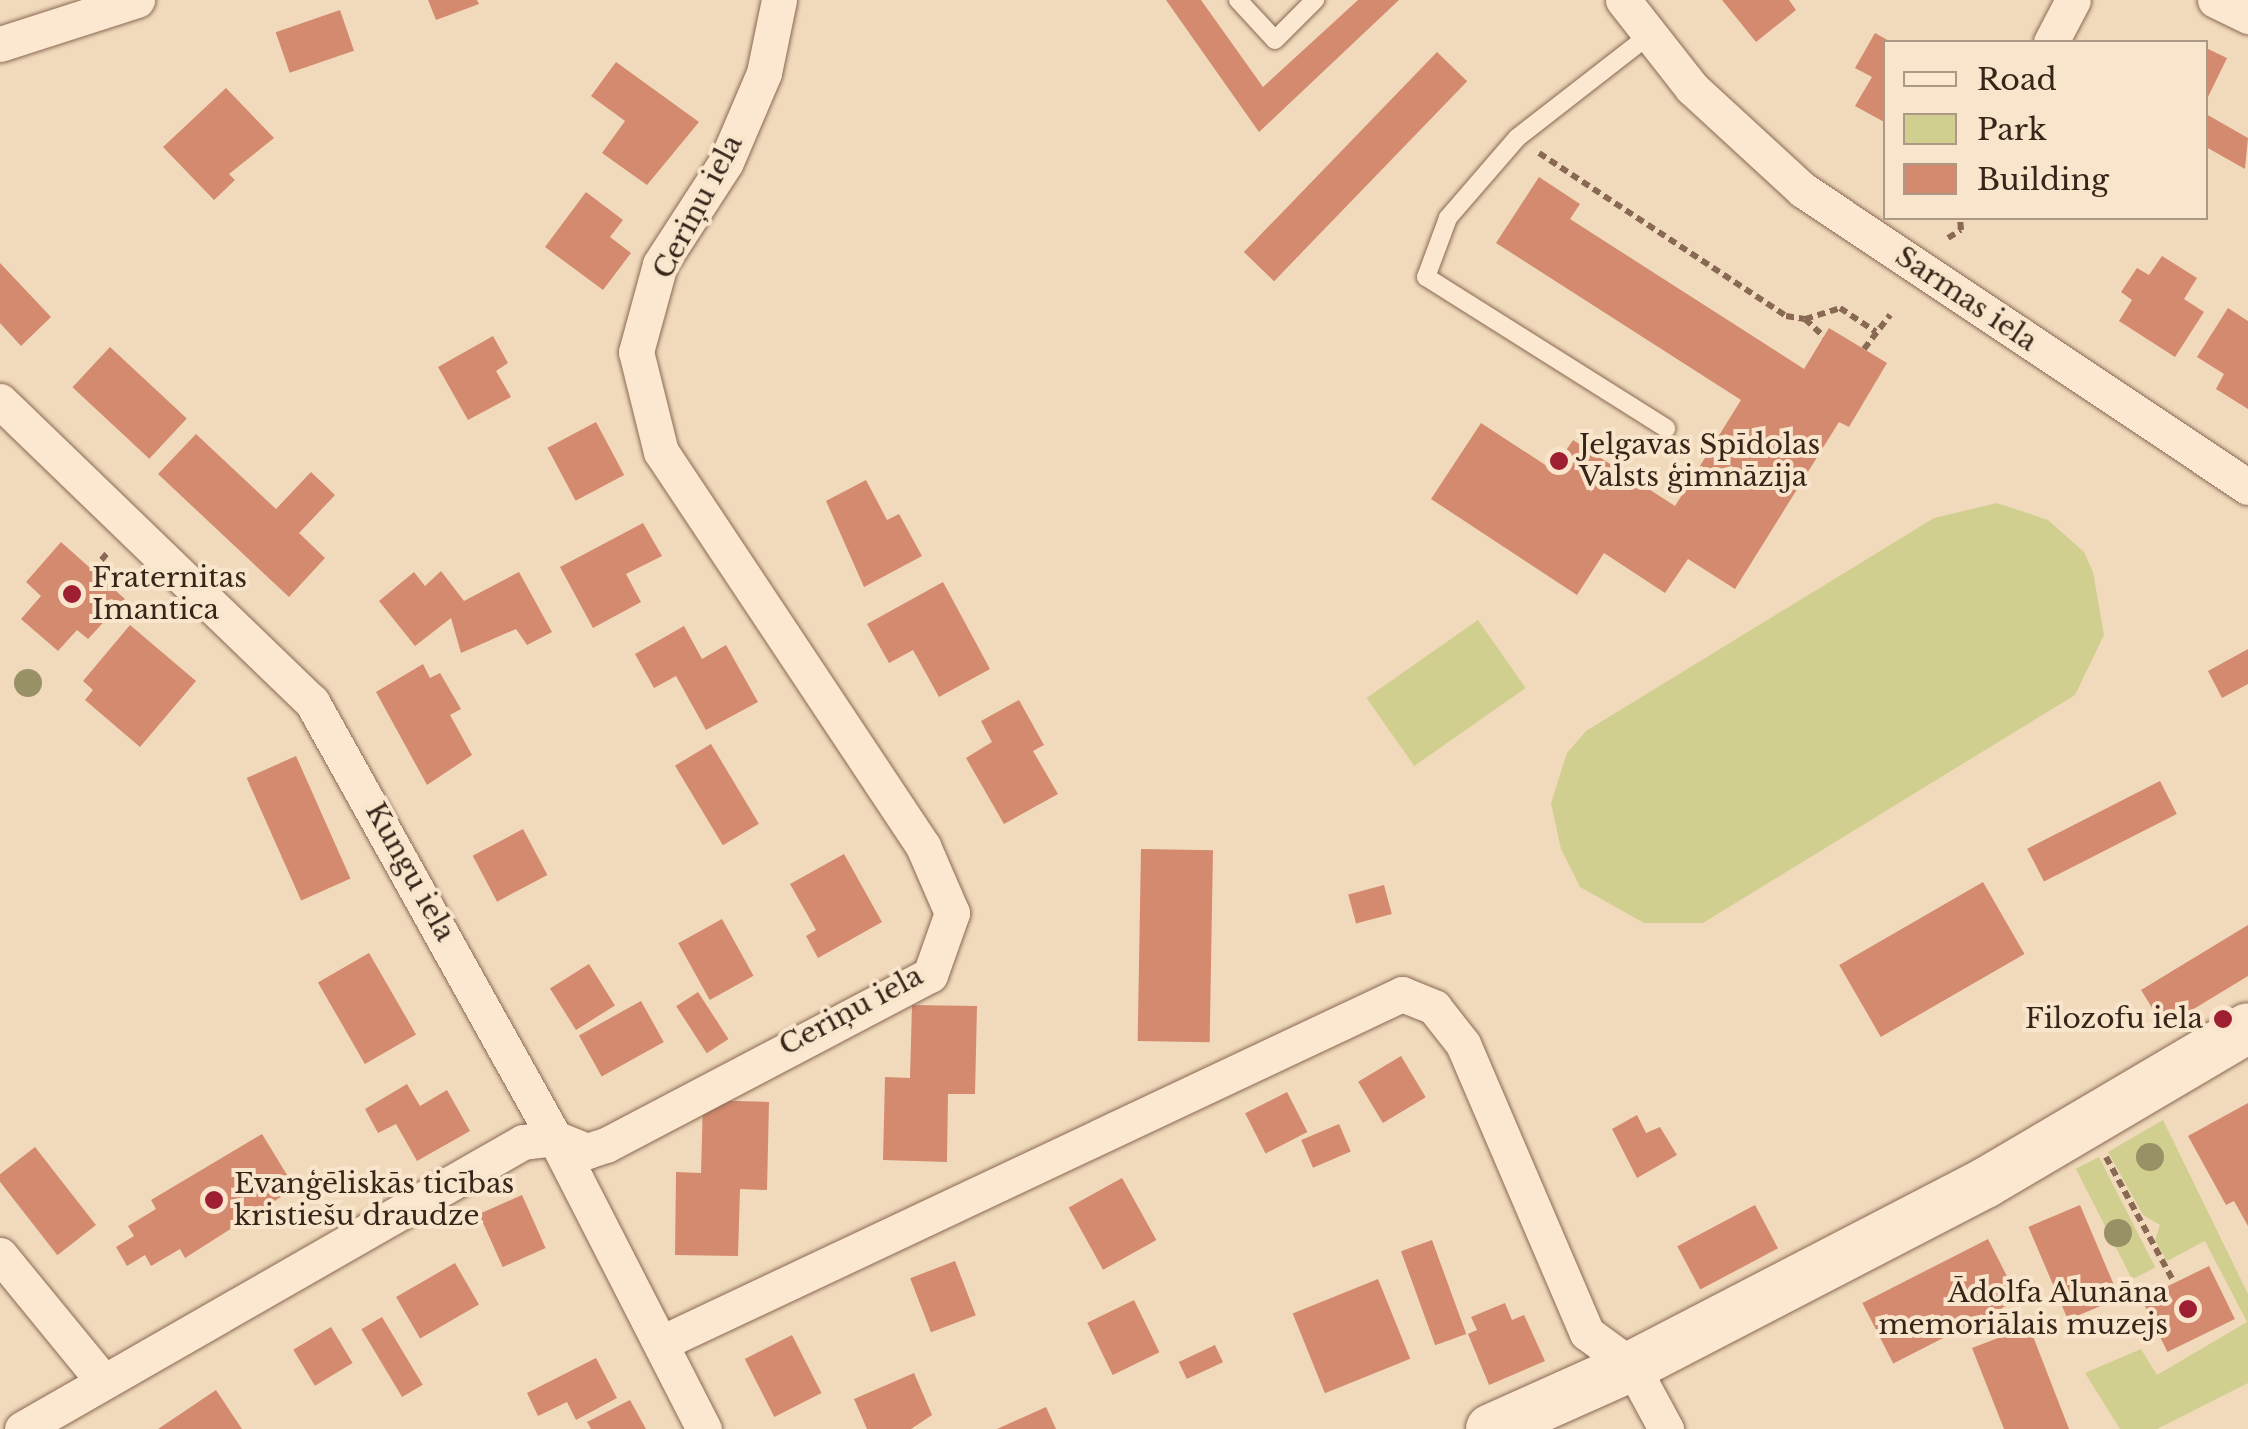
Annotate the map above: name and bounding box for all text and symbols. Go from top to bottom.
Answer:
legend [1883,40,2208,220]
text: Road [1977,61,2057,98]
text: Park [1977,111,2047,148]
street label: Ceriņu iela [646,129,750,285]
text: Building [1977,161,2109,198]
street label: Sarmas iela [1889,239,2043,359]
place label: Jelgavas Spīdolas Valsts ģimnāzija [1579,428,1820,494]
marker: Jelgavas Spīdolas Valsts ģimnāzija [1548,450,1570,472]
place label: Fraternitas Imantica [92,561,247,627]
marker: Fraternitas Imantica [61,583,83,605]
street label: Kungu iela [358,797,462,947]
street label: Ceriņu iela [773,959,929,1063]
place label: Filozofu iela [2025,1002,2203,1036]
marker: Filozofu iela [2212,1008,2234,1030]
place label: Evanģēliskās ticības kristiešu draudze [234,1167,514,1233]
marker: Evanģēliskās ticības kristiešu draudze [203,1189,225,1211]
place label: Ādolfa Alunāna memoriālais muzejs [1879,1276,2168,1342]
marker: Ādolfa Alunāna memoriālais muzejs [2177,1298,2199,1320]

